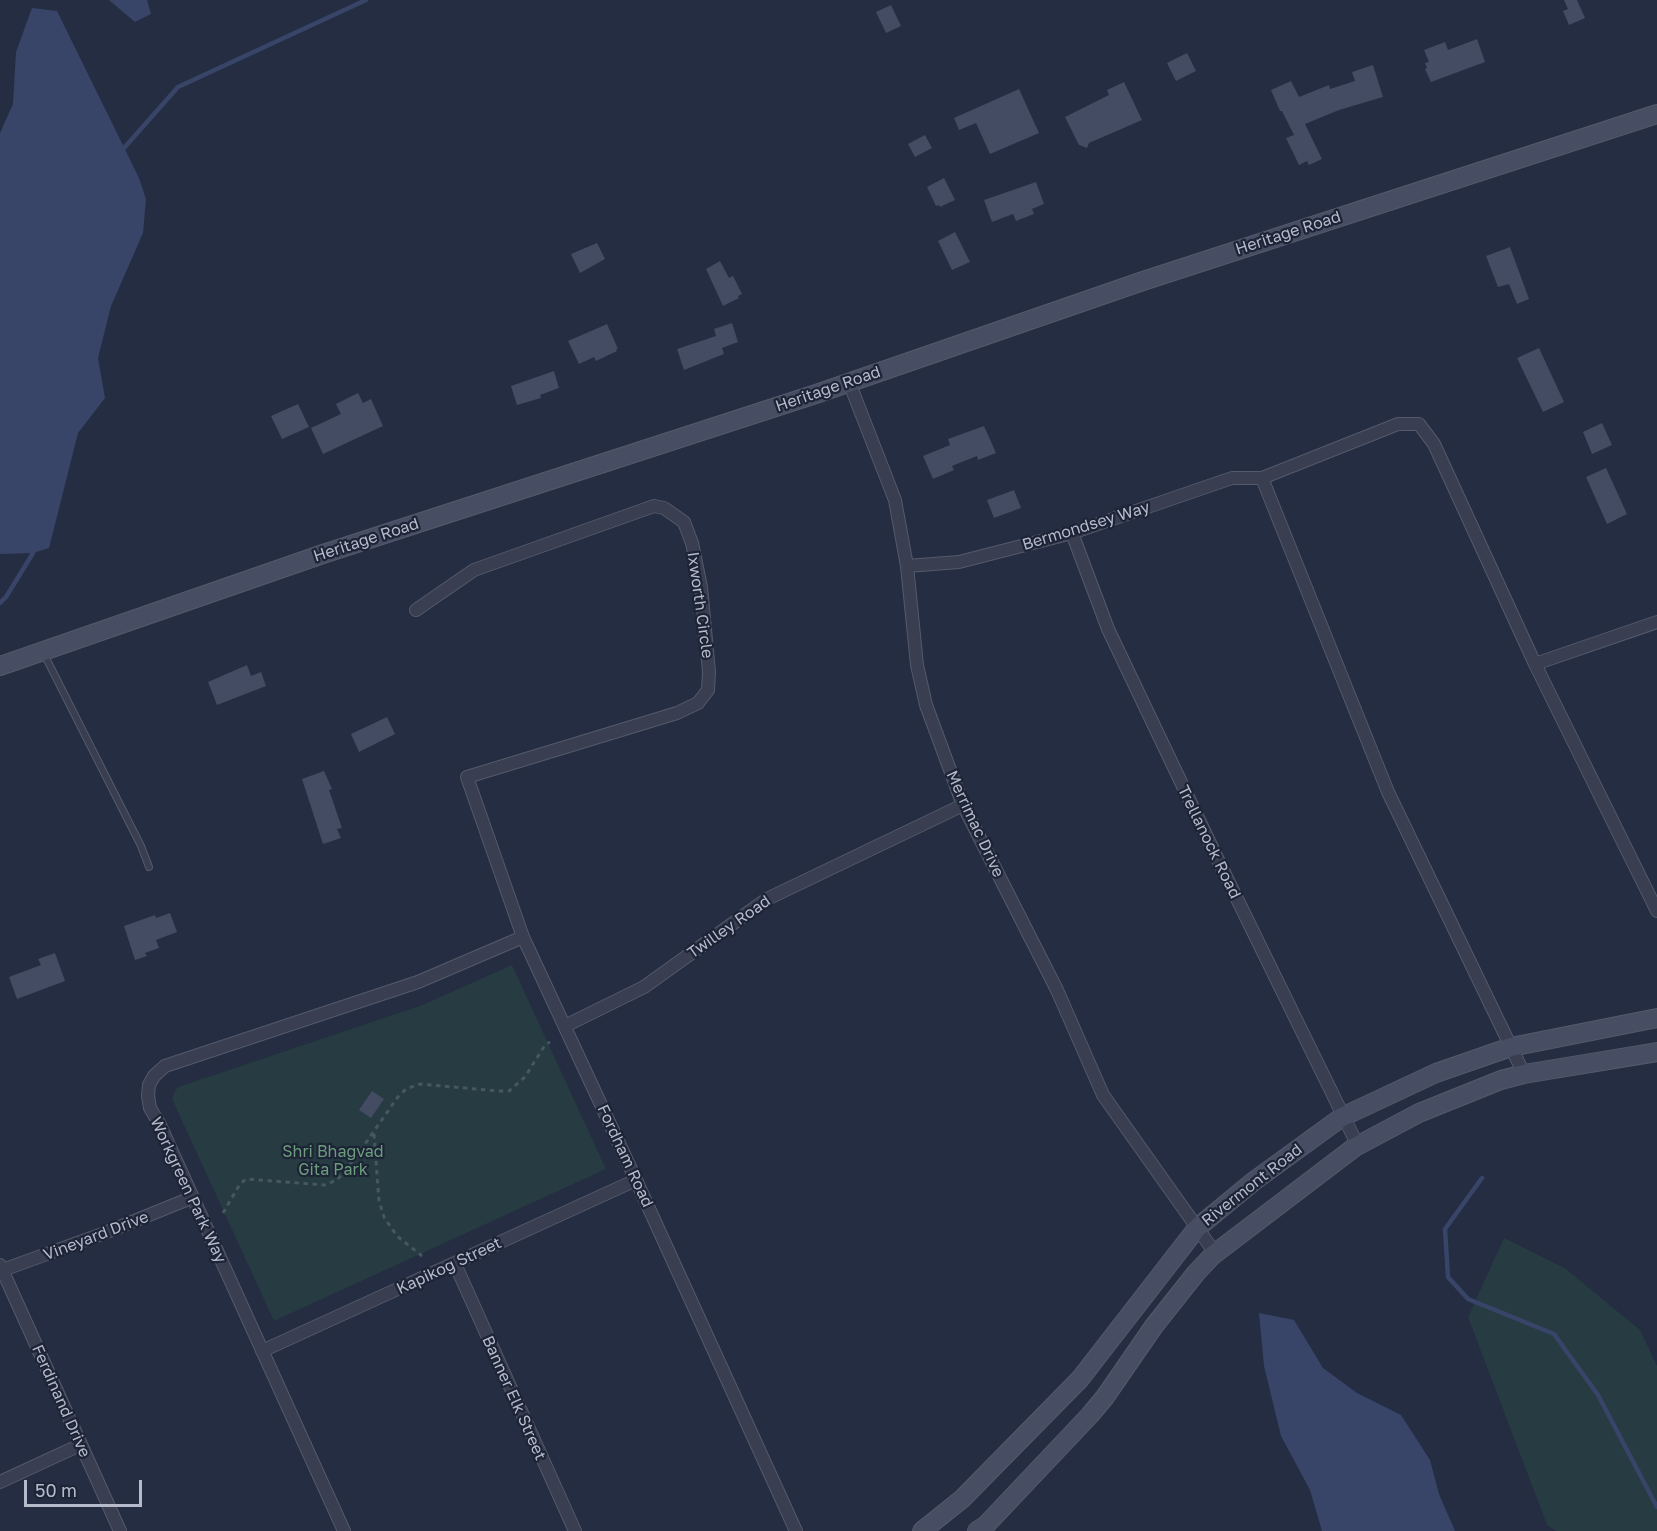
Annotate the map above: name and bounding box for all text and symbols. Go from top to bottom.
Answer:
street label: Heritage Road [1233,207,1343,259]
street label: Heritage Road [773,362,883,416]
street label: Bermondsey Way [1020,497,1152,555]
street label: Heritage Road [311,514,421,566]
street label: Ixworth Circle [683,550,717,660]
street label: Merrimac Drive [942,768,1008,880]
street label: Trellanock Road [1173,782,1245,902]
street label: Twilley Road [684,891,774,963]
street label: Fordham Road [593,1102,657,1210]
street label: Workgreen Park Way [146,1114,230,1266]
street label: Rivermont Road [1198,1140,1306,1230]
park label: Shri Bhagvad Gita Park [282,1142,384,1180]
street label: Vineyard Drive [41,1207,151,1265]
street label: Kapikog Street [393,1233,505,1299]
street label: Banner Elk Street [478,1333,550,1463]
street label: Ferdinand Drive [28,1342,94,1460]
scale bar [27,1468,146,1506]
text: 50 m [35,1479,77,1501]

